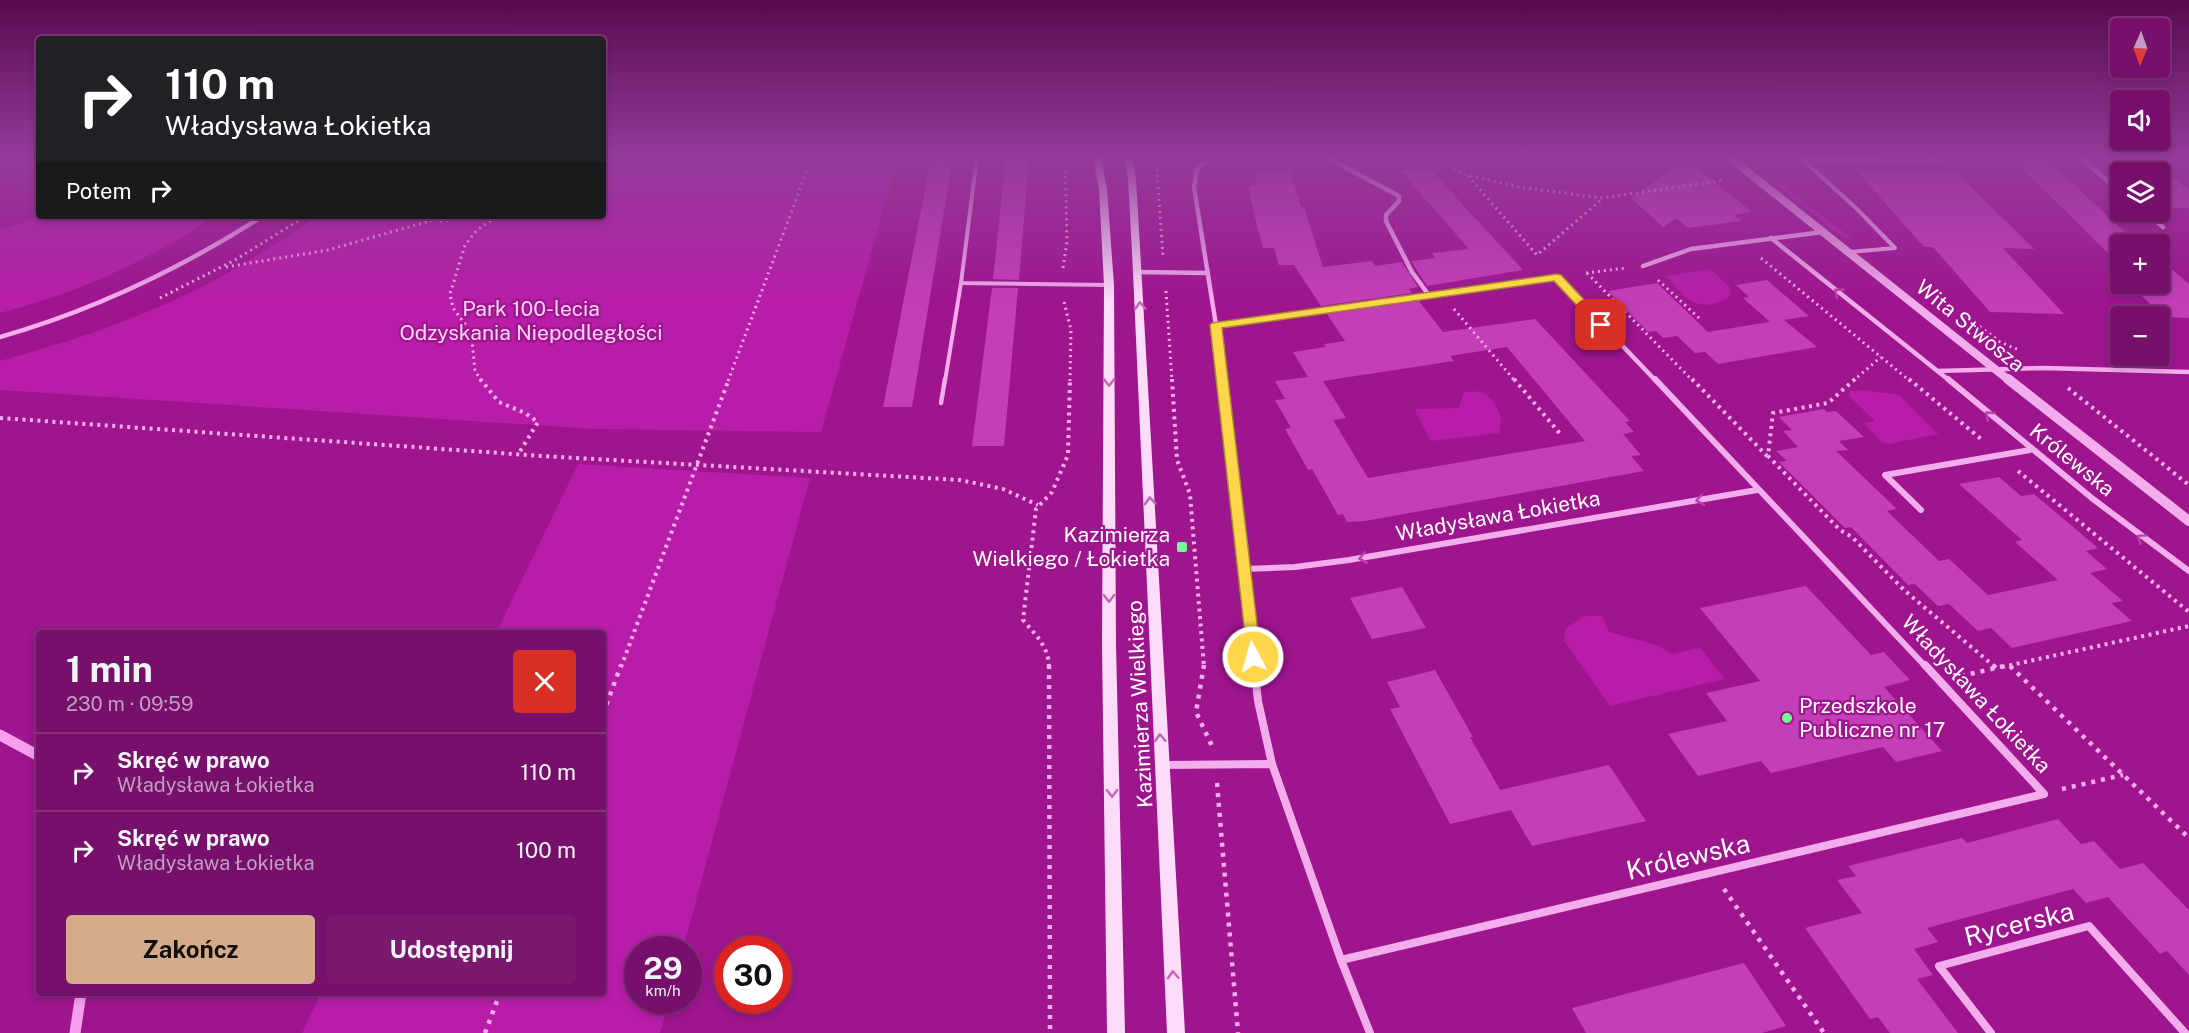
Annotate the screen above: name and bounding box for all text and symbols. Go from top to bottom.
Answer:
north arrow [2110,18,2170,78]
map controls [2110,18,2170,366]
text: 110 m [165,59,275,108]
icon: right [66,60,144,138]
button: sound [2110,90,2170,150]
text: Władysława Łokietka [165,109,432,141]
button: layers [2110,162,2170,222]
icon: right [144,174,177,207]
text: Potem [66,178,132,204]
button: + [2110,234,2170,294]
street label: Wita Stwosza [1911,274,2030,377]
one-way arrow [1834,289,1845,300]
park label: Park 100-lecia Odzyskania Niepodległości [399,296,663,345]
pin [1575,299,1626,350]
one-way arrow [1133,302,1146,311]
button: − [2110,306,2170,366]
icon: arrive [1584,308,1617,341]
one-way arrow [1103,378,1115,387]
one-way arrow [1986,411,1996,422]
street label: Królewska [2025,418,2120,501]
street label: Władysława Łokietka [1394,485,1602,546]
one-way arrow [1695,493,1704,505]
one-way arrow [1143,497,1156,506]
place label: Kazimierza Wielkiego / Łokietka [972,522,1170,571]
one-way arrow [2137,534,2148,545]
marker: Kazimierza Wielkiego / Łokietka [1175,540,1189,554]
one-way arrow [1358,551,1368,564]
one-way arrow [1103,594,1115,603]
street label: Kazimierza Wielkiego [1122,600,1157,809]
street label: Władysława Łokietka [1897,609,2056,778]
position arrow [1221,625,1285,689]
text: 1 min [66,648,153,690]
button: close [513,650,576,713]
text: 230 m · 09:59 [66,692,193,716]
place label: Przedszkole Publiczne nr 17 [1799,693,1945,742]
marker: Przedszkole Publiczne nr 17 [1780,711,1794,725]
one-way arrow [1154,733,1167,742]
text: Skręć w prawo [117,747,270,773]
icon: right [66,756,99,789]
text: 110 m [520,759,576,785]
text: Władysława Łokietka [117,773,314,797]
one-way arrow [1106,789,1118,798]
text: Skręć w prawo [117,825,270,851]
street label: Królewska [1623,827,1753,886]
icon: right [66,834,99,867]
text: 100 m [516,837,576,863]
text: Władysława Łokietka [117,851,314,875]
street label: Rycerska [1961,895,2077,952]
button: Zakończ [66,915,315,984]
button: Udostępnij [327,915,576,984]
speed limit sign: 30 [714,936,792,1014]
text: 29 [644,950,682,986]
one-way arrow [1167,970,1180,979]
text: km/h [645,982,681,999]

